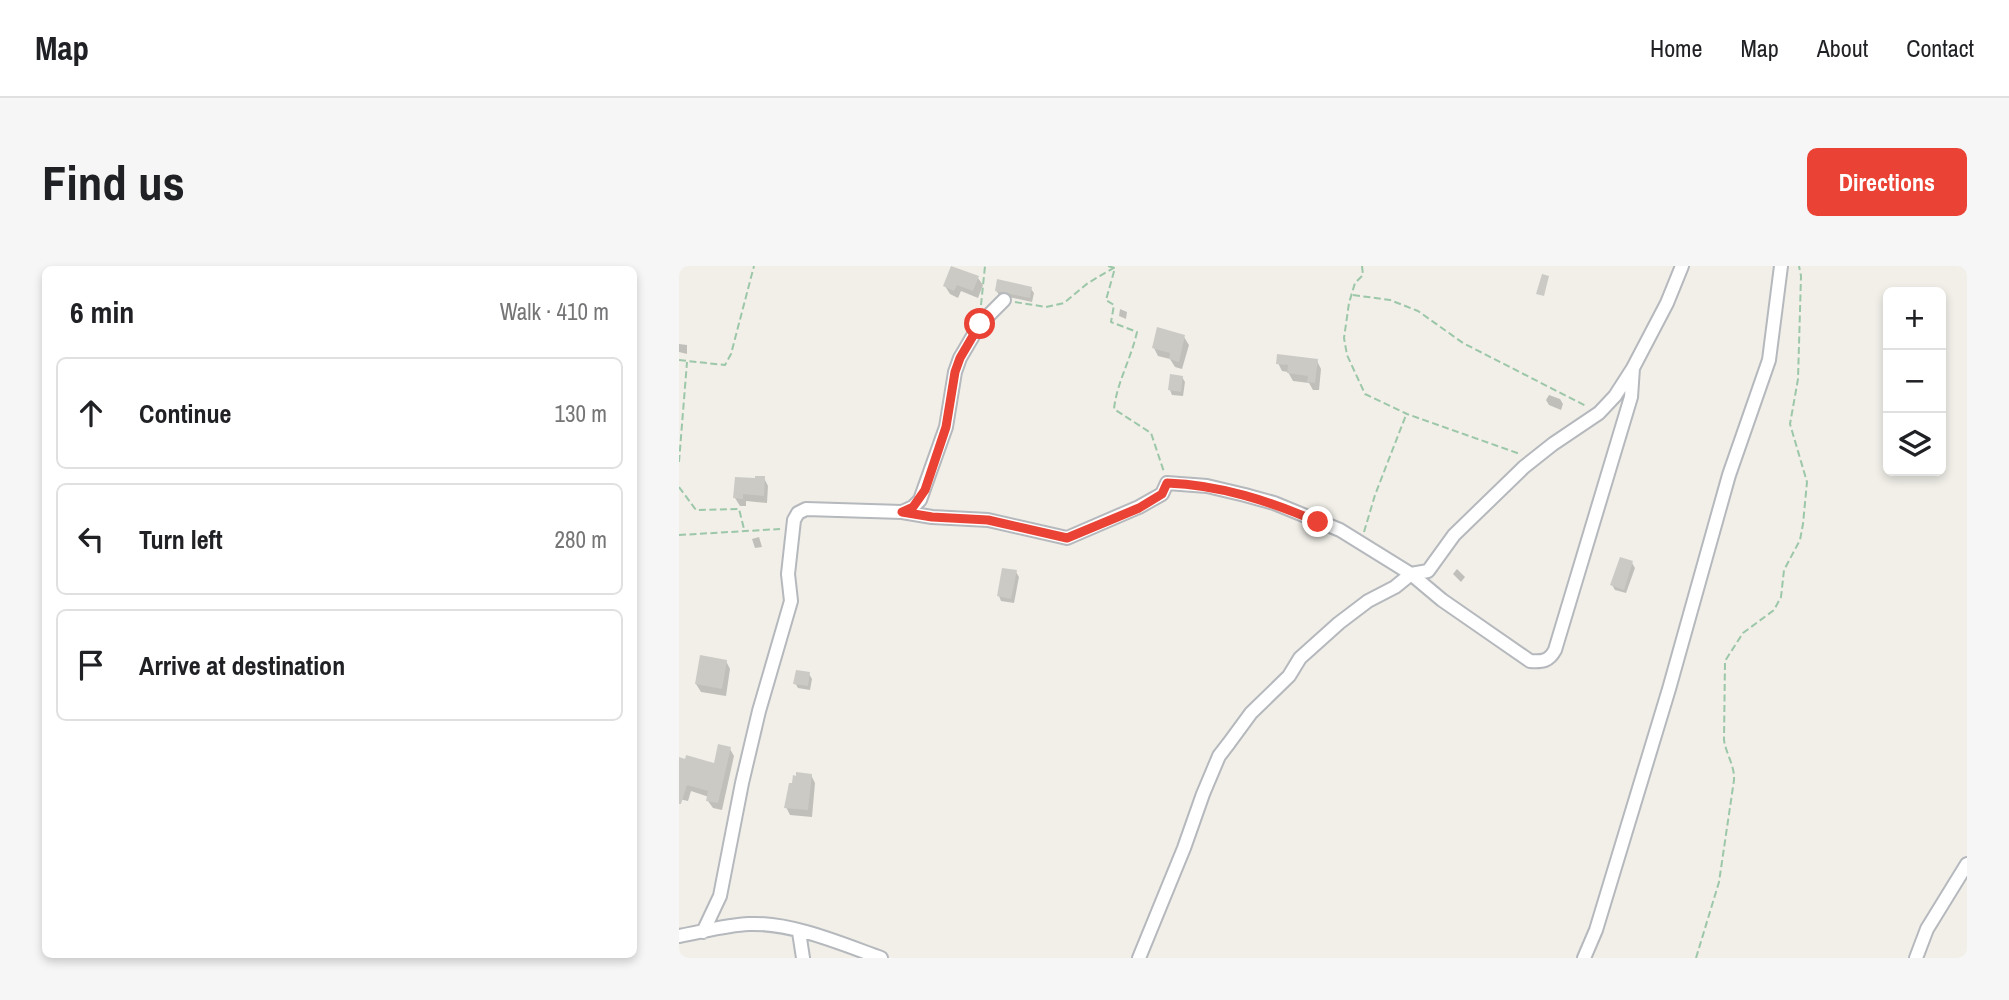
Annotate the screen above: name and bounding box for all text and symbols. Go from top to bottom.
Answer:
text: Map [35,26,89,70]
text: Home [1650,32,1702,64]
text: Map [1740,32,1779,64]
text: About [1817,32,1868,64]
text: Contact [1906,32,1974,64]
button: Directions [1807,148,1967,216]
text: Find us [42,149,185,215]
map controls [1883,287,1946,476]
button: + [1883,287,1946,350]
text: 6 min [70,292,134,332]
text: Walk · 410 m [500,296,609,327]
route start [964,308,995,339]
button: − [1883,350,1946,413]
icon: ahead [72,394,110,432]
text: Continue [139,396,231,431]
text: 130 m [555,398,607,429]
button: layers [1883,413,1946,476]
route end [1302,506,1333,537]
icon: left [72,520,110,558]
text: Turn left [139,522,223,557]
text: 280 m [555,524,607,555]
icon: arrive [72,646,110,684]
text: Arrive at destination [139,648,345,683]

